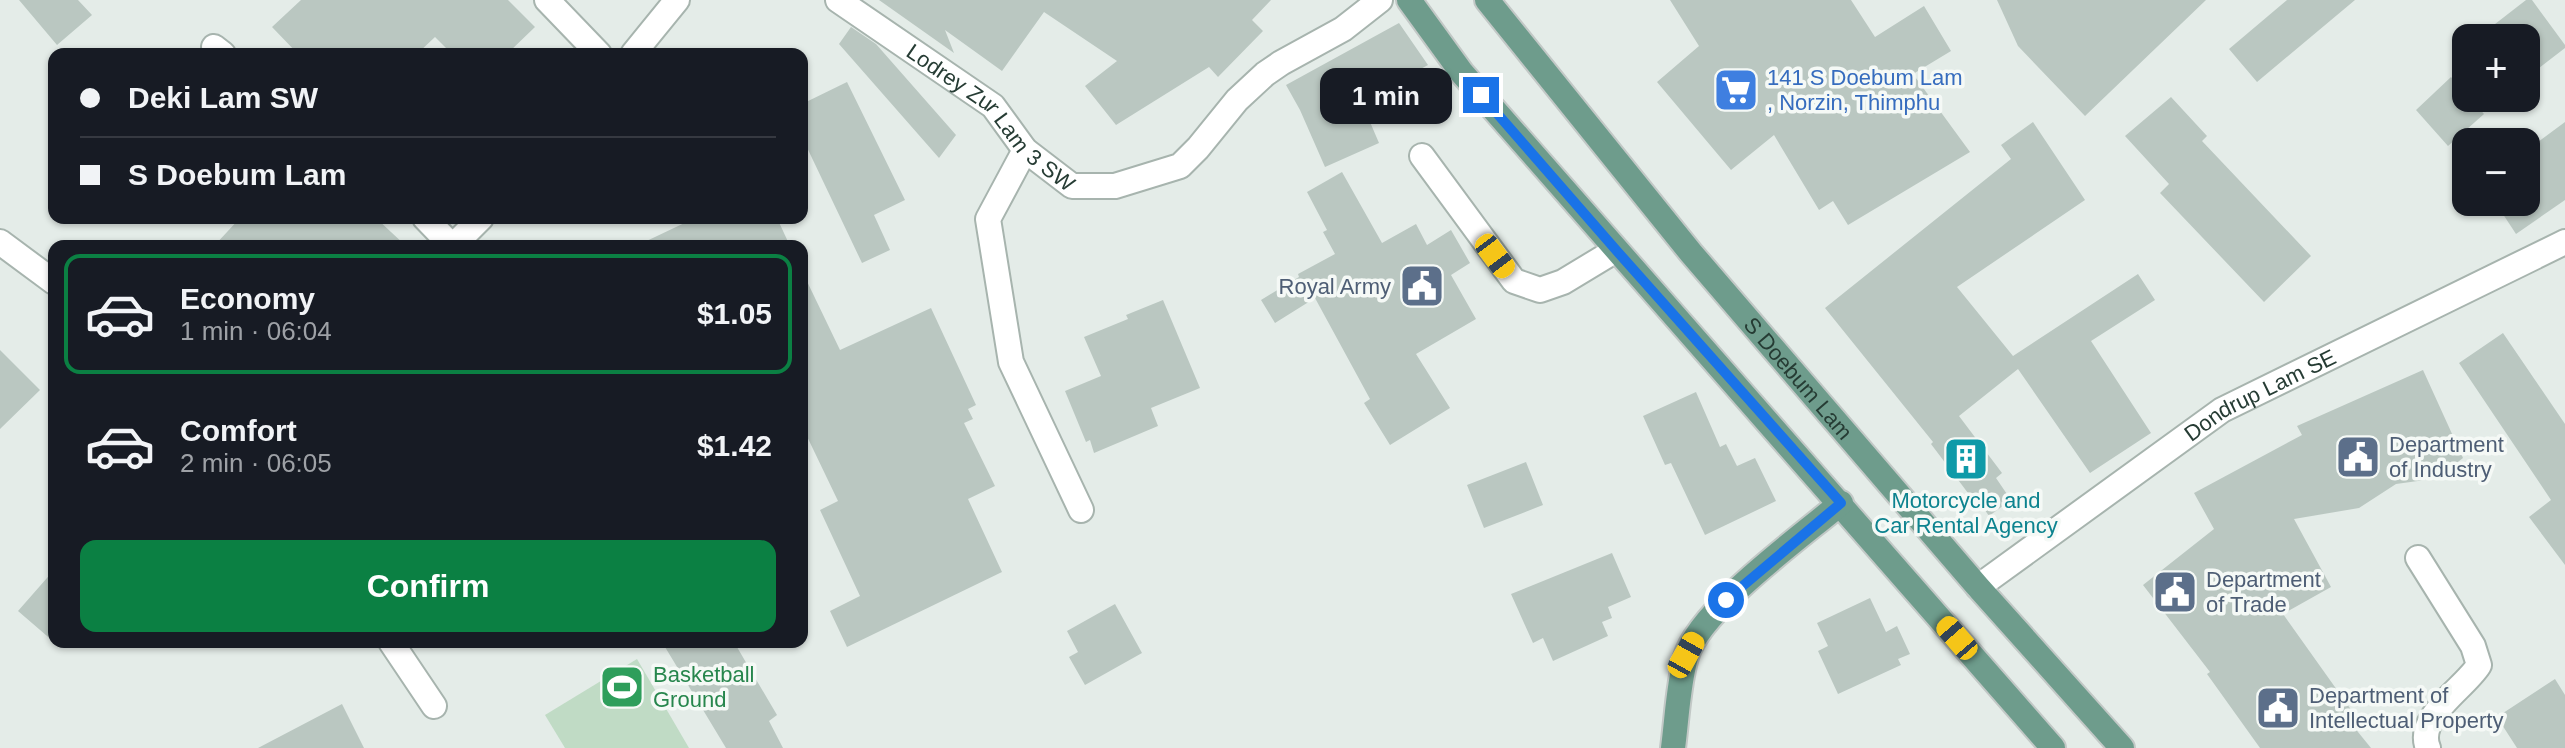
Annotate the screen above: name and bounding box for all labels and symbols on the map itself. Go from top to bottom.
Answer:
street label: Lodrey Zur Lam 3 SW [902,39,1080,197]
place label: 141 S Doebum Lam , Norzin, Thimphu [1767,65,1963,115]
supermarket icon: 141 S Doebum Lam , Norzin, Thimphu [1712,66,1760,114]
callout: 1 min [1321,67,1453,123]
route end [1463,77,1499,113]
car [1471,230,1519,282]
public building icon: Royal Army [1398,262,1446,310]
place label: Royal Army [1279,274,1391,299]
street label: S Doebum Lam [1739,312,1857,445]
street label: Dondrup Lam SE [2179,344,2340,446]
place label: Department of Industry [2389,432,2504,482]
public building icon: Department of Industry [2334,433,2382,481]
building icon: Motorcycle and Car Rental Agency [1942,435,1990,483]
place label: Motorcycle and Car Rental Agency [1874,488,2058,538]
place label: Department of Trade [2206,567,2321,617]
public building icon: Department of Trade [2151,568,2199,616]
route start [1708,582,1744,618]
car [1932,612,1982,664]
car [1664,628,1708,682]
place label: Basketball Ground [653,662,755,712]
sports icon: Basketball Ground [598,663,646,711]
place label: Department of Intellectual Property [2309,683,2503,733]
public building icon: Department of Intellectual Property [2254,684,2302,732]

